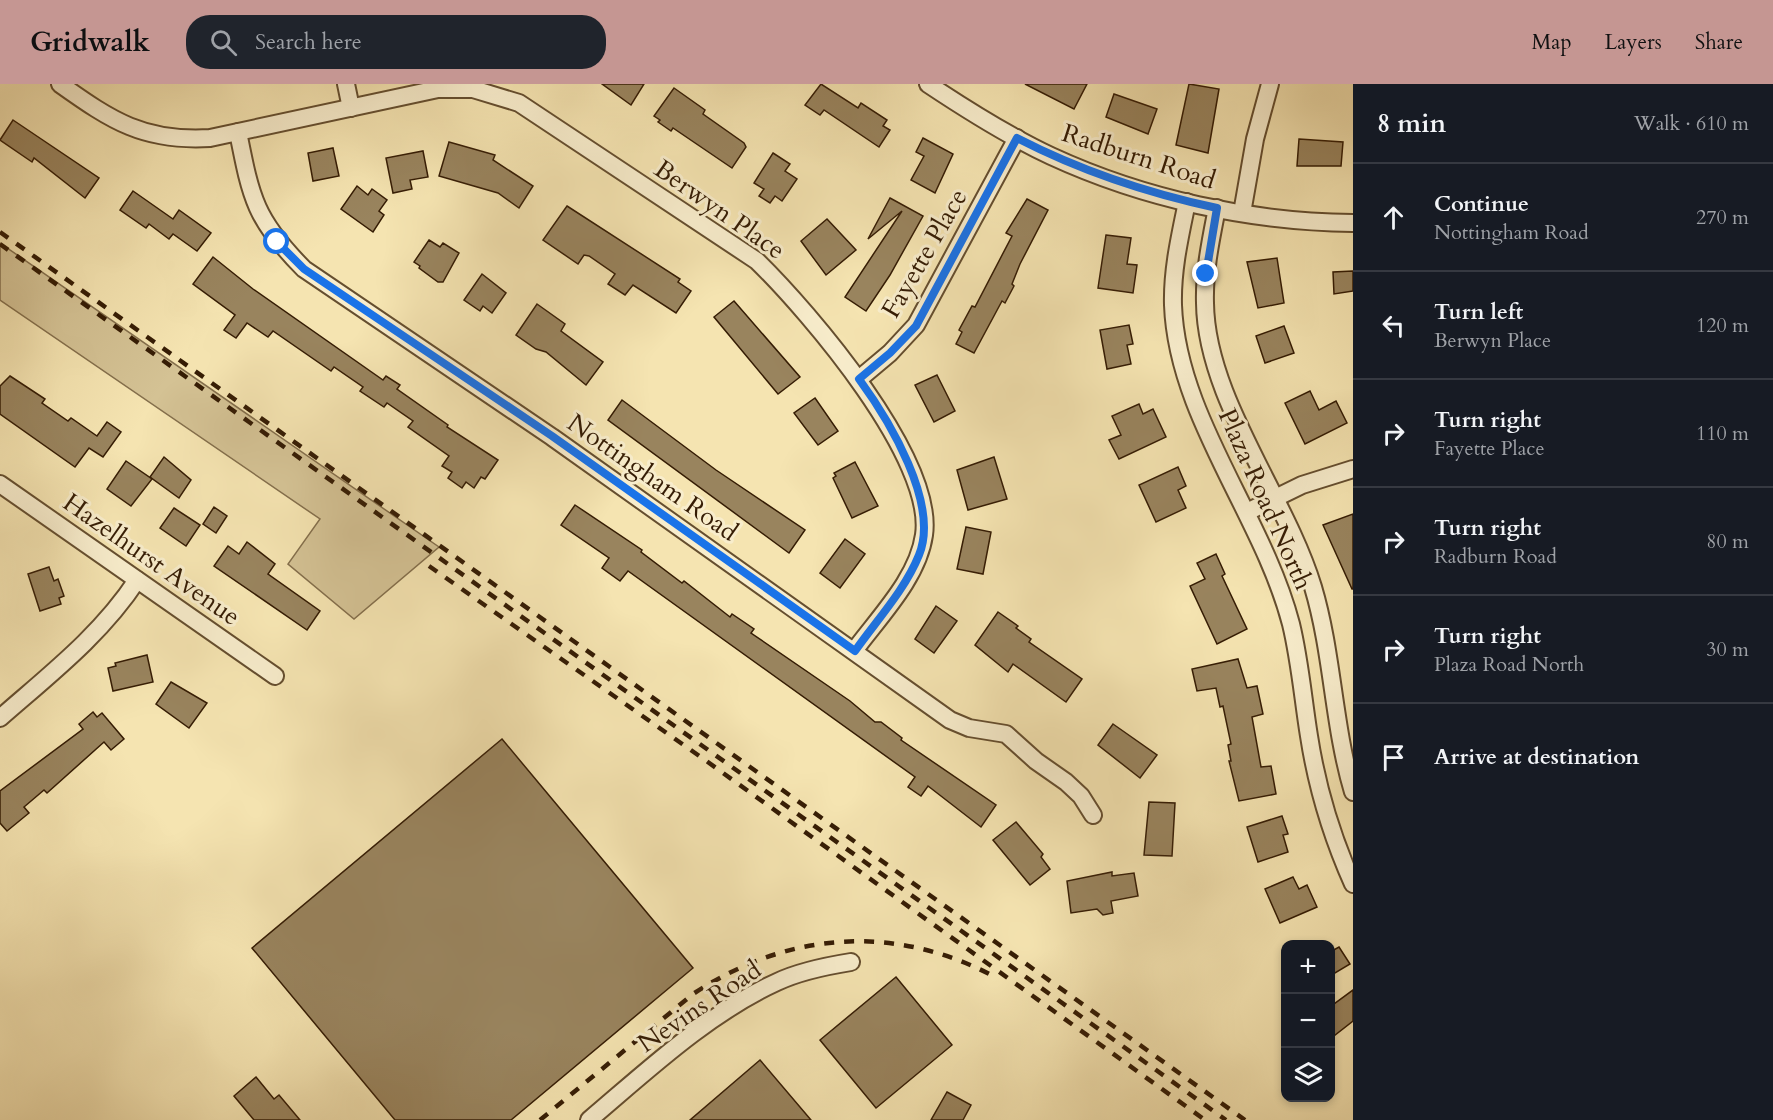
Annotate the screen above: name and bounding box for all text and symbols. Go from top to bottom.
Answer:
search box [186,15,606,69]
text: Gridwalk [30,23,150,61]
icon: search [207,26,240,59]
text: Search here [255,27,362,57]
text: Map [1532,28,1572,57]
text: Layers [1605,28,1662,57]
text: Share [1695,28,1743,57]
text: 8 min [1377,106,1446,141]
text: Walk · 610 m [1634,110,1749,137]
street label: Radburn Road [1057,115,1220,198]
street label: Berwyn Place [647,151,792,267]
street label: Fayette Place [873,182,976,324]
text: Continue [1434,189,1529,219]
icon: ahead [1377,201,1410,234]
text: 270 m [1696,204,1749,231]
text: Nottingham Road [1434,219,1589,246]
route start [263,228,289,254]
route end [1192,260,1218,286]
text: Turn left [1434,297,1523,327]
icon: left [1377,309,1410,342]
text: 120 m [1696,312,1749,339]
text: Berwyn Place [1434,327,1551,354]
street label: Plaza Road North [1210,403,1321,596]
street label: Nottingham Road [560,405,745,549]
text: Turn right [1434,405,1541,435]
icon: right [1377,417,1410,450]
text: 110 m [1696,420,1749,447]
text: Fayette Place [1434,435,1545,462]
street label: Hazelhurst Avenue [56,485,247,634]
text: Turn right [1434,513,1541,543]
icon: right [1377,525,1410,558]
text: 80 m [1706,528,1749,555]
text: Radburn Road [1434,543,1557,570]
text: Turn right [1434,621,1541,651]
icon: right [1377,633,1410,666]
text: 30 m [1706,636,1749,663]
text: Plaza Road North [1434,651,1584,678]
icon: arrive [1377,741,1410,774]
text: Arrive at destination [1434,742,1639,772]
map controls [1281,940,1335,1102]
button: + [1281,940,1335,994]
street label: Nevins Road [631,952,768,1061]
button: − [1281,994,1335,1048]
button: layers [1281,1048,1335,1102]

